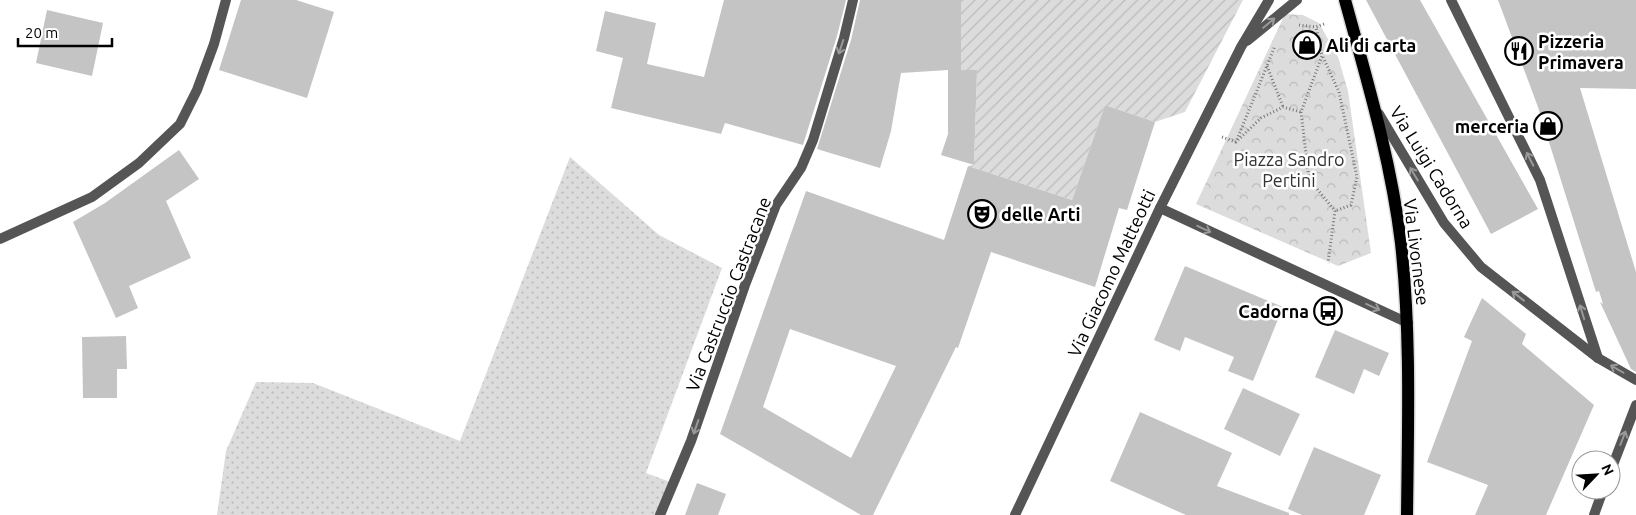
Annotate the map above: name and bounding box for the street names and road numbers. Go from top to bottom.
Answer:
street label: Via Luigi Cadorna [1386,102,1478,232]
street label: Via Giacomo Matteotti [1063,186,1159,360]
street label: Via Castruccio Castracane [682,194,774,394]
street label: Via Livornese [1401,198,1433,306]

